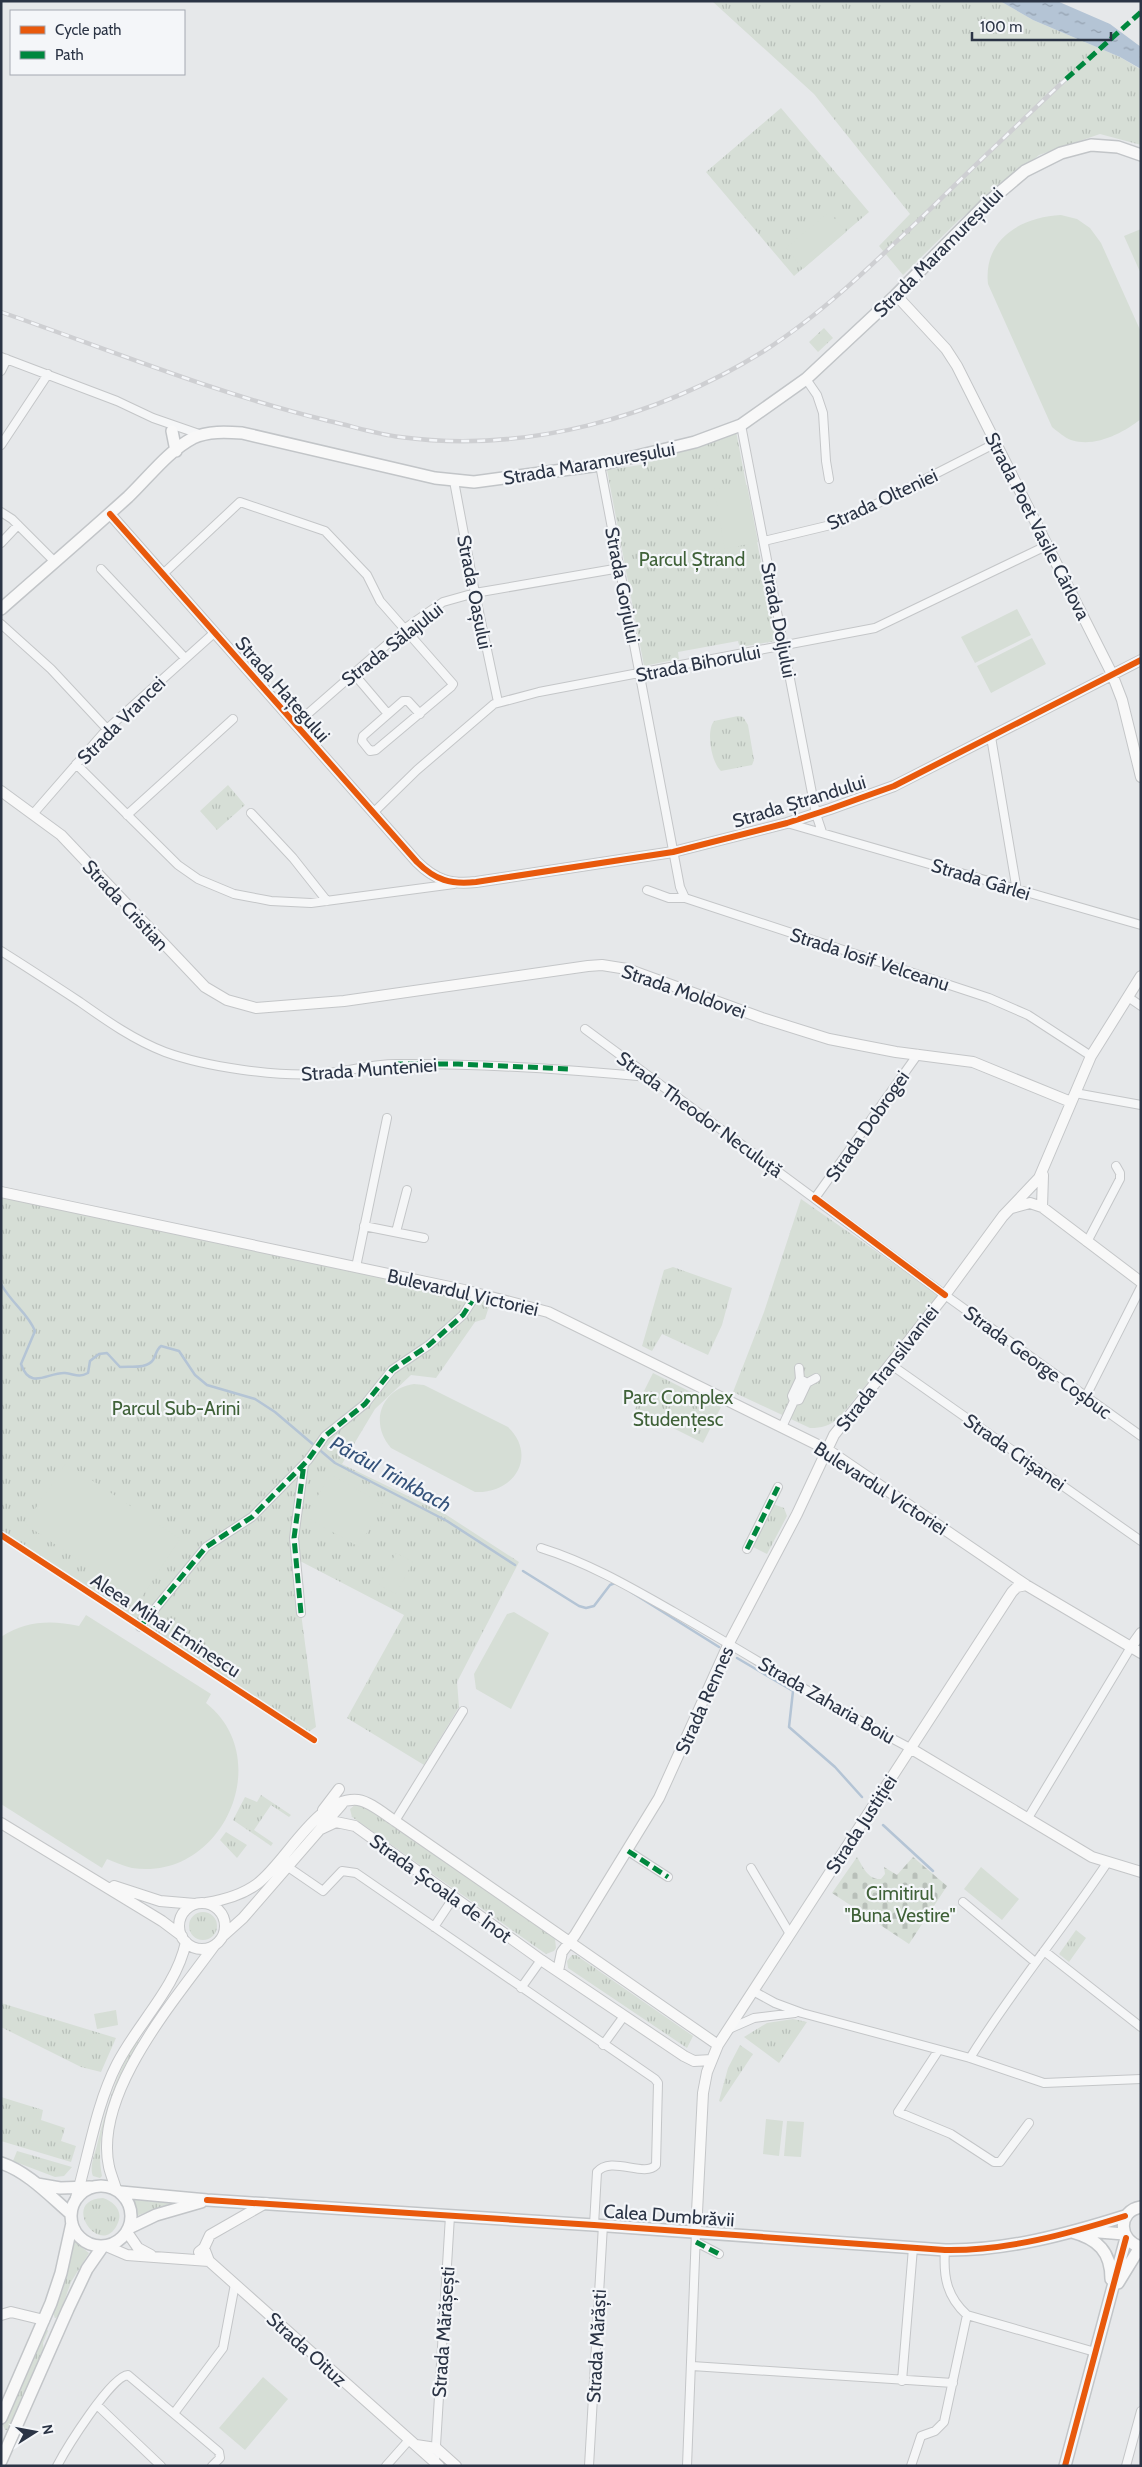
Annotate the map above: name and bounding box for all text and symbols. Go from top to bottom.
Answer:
legend [10,10,185,75]
scale bar [972,10,1111,42]
text: 100 m [980,18,1022,36]
text: Cycle path [55,21,121,39]
text: Path [55,46,84,64]
street label: Strada Maramureșului [869,183,1009,323]
street label: Strada Poet Vasile Cârlova [980,428,1095,624]
street label: Strada Maramureșului [501,437,677,491]
street label: Strada Olteniei [823,464,941,535]
street label: Strada Gorjului [600,525,645,645]
street label: Strada Oașului [451,533,497,651]
park label: Parcul Ștrand [639,548,745,572]
street label: Strada Doljului [756,560,801,680]
street label: Strada Sălajului [337,598,448,691]
street label: Strada Hațegului [230,632,335,748]
street label: Strada Bihorului [634,640,762,687]
street label: Strada Vrancei [73,672,170,769]
street label: Strada Ștrandului [730,770,869,834]
street label: Strada Gârlei [929,854,1033,905]
street label: Strada Cristian [78,855,174,956]
street label: Strada Iosif Velceanu [787,923,952,996]
street label: Strada Moldovei [619,959,749,1024]
street label: Strada Theodor Neculuță [612,1047,787,1183]
street label: Strada Munteniei [300,1053,438,1086]
street label: Strada Dobrogei [821,1066,914,1186]
street label: Bulevardul Victoriei [385,1264,541,1321]
street label: Strada Transilvaniei [831,1301,944,1436]
street label: Strada George Coșbuc [959,1301,1116,1425]
park label: Parc Complex Studențesc [623,1386,733,1432]
park label: Parcul Sub-Arini [112,1397,240,1420]
street label: Strada Crișanei [959,1409,1070,1497]
water label: Pârâul Trinkbach [326,1431,456,1517]
street label: Bulevardul Victoriei [810,1437,952,1540]
street label: Aleea Mihai Eminescu [87,1568,245,1682]
street label: Strada Rennes [670,1643,739,1758]
street label: Strada Zaharia Boiu [754,1652,899,1749]
street label: Strada Justiției [821,1771,903,1879]
street label: Strada Școala de Înot [365,1828,517,1949]
park label: Cimitirul "Buna Vestire" [844,1882,956,1927]
street label: Calea Dumbrăvii [603,2199,735,2232]
street label: Strada Mărășești [427,2266,461,2398]
street label: Strada Mărăști [582,2289,612,2404]
street label: Strada Oituz [262,2307,352,2391]
north arrow [10,2407,60,2457]
text: N [38,2423,58,2436]

